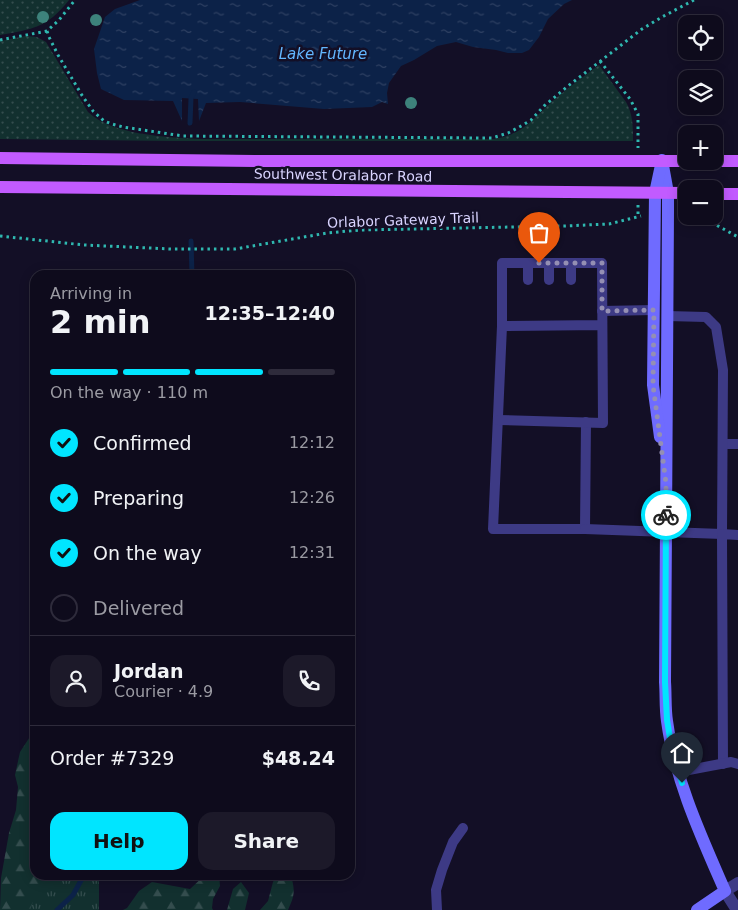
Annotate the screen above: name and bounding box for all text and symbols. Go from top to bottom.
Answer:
map controls [678,15,723,225]
button: locate [678,15,723,60]
water label: Lake Future [279,45,367,63]
button: layers [678,70,723,115]
button: + [678,125,723,170]
street label: Southwest Oralabor Road [254,165,432,185]
button: − [678,180,723,225]
street label: Orlabor Gateway Trail [327,209,479,231]
pin [518,212,560,263]
icon: bag [525,219,553,247]
text: Arriving in [50,284,132,303]
text: 12:35–12:40 [205,302,335,324]
text: 2 min [50,303,151,341]
text: On the way · 110 m [50,383,208,402]
icon: check [50,429,78,457]
text: Confirmed [93,432,192,454]
text: 12:12 [289,433,335,452]
icon: check [50,484,78,512]
text: Preparing [93,487,184,509]
text: 12:26 [289,488,335,507]
courier [641,490,691,540]
icon: bike [652,501,680,529]
icon: check [50,539,78,567]
text: On the way [93,542,202,564]
text: 12:31 [289,543,335,562]
text: Delivered [93,597,184,619]
button: person [50,655,102,707]
button: phone [283,655,335,707]
text: Jordan [114,660,183,682]
text: Courier · 4.9 [114,682,213,701]
pin [661,732,703,783]
icon: home [668,739,696,767]
text: Order #7329 [50,747,174,769]
text: $48.24 [262,747,335,769]
button: Help [50,812,188,870]
button: Share [198,812,335,870]

